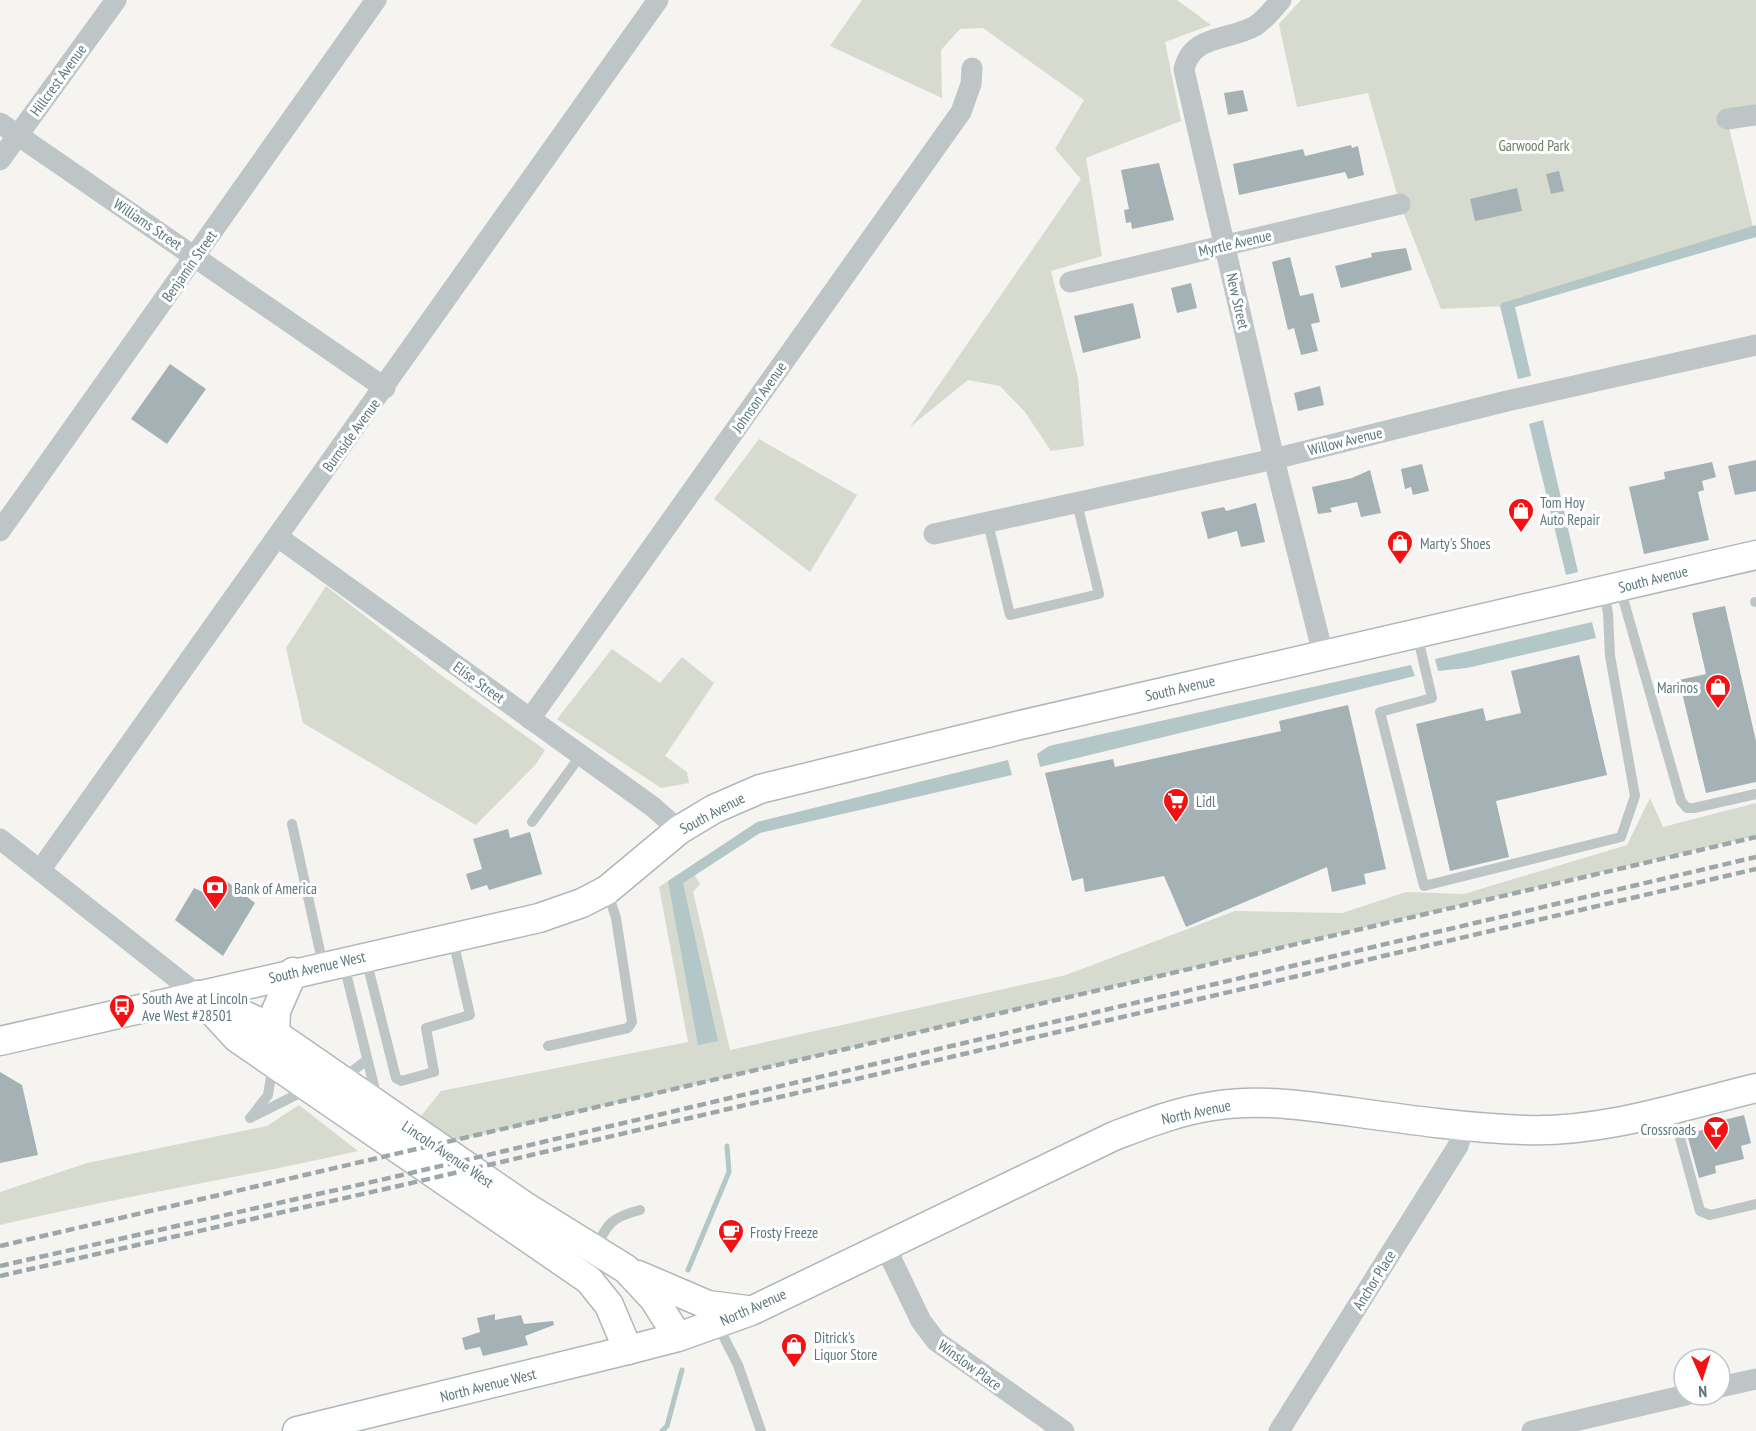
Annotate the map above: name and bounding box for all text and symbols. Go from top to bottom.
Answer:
street label: Hillcrest Avenue [26,41,90,119]
park label: Garwood Park [1498,136,1570,155]
street label: Williams Street [110,194,186,254]
street label: Myrtle Avenue [1197,225,1273,261]
street label: Benjamin Street [157,227,221,305]
street label: New Street [1222,271,1254,331]
street label: Johnson Avenue [727,358,790,437]
street label: Burnside Avenue [318,395,384,475]
street label: Willow Avenue [1306,423,1384,459]
place label: Tom Hoy Auto Repair [1540,493,1601,529]
shop icon: Tom Hoy Auto Repair [1506,496,1536,534]
shop icon: Marty's Shoes [1385,528,1415,566]
place label: Marty's Shoes [1420,534,1491,553]
street label: South Avenue [1616,561,1690,597]
street label: Elise Street [450,657,508,707]
street label: South Avenue [1143,671,1217,705]
shop icon: Marinos [1703,672,1733,710]
place label: Marinos [1657,678,1698,697]
supermarket icon: Lidl [1161,786,1191,824]
street label: South Avenue [676,788,748,838]
place label: Lidl [1196,792,1216,811]
bank icon: Bank of America [200,873,230,911]
place label: Bank of America [234,879,317,898]
street label: South Avenue West [267,947,367,987]
place label: South Ave at Lincoln Ave West #28501 [142,989,248,1025]
bus stop icon: South Ave at Lincoln Ave West #28501 [107,992,137,1030]
street label: North Avenue [1160,1095,1232,1129]
bar icon: Crossroads [1701,1114,1731,1152]
street label: Lincoln Avenue West [399,1116,497,1192]
place label: Crossroads [1640,1120,1696,1139]
cafe icon: Frosty Freeze [716,1217,746,1255]
place label: Frosty Freeze [750,1223,818,1242]
street label: Anchor Place [1348,1247,1400,1313]
street label: North Avenue [717,1284,789,1330]
place label: Ditrick's Liquor Store [814,1328,877,1364]
shop icon: Ditrick's Liquor Store [779,1331,809,1369]
street label: Winslow Place [934,1336,1006,1394]
north arrow [1672,1347,1732,1407]
street label: North Avenue West [438,1364,538,1406]
text: N [1698,1382,1708,1402]

